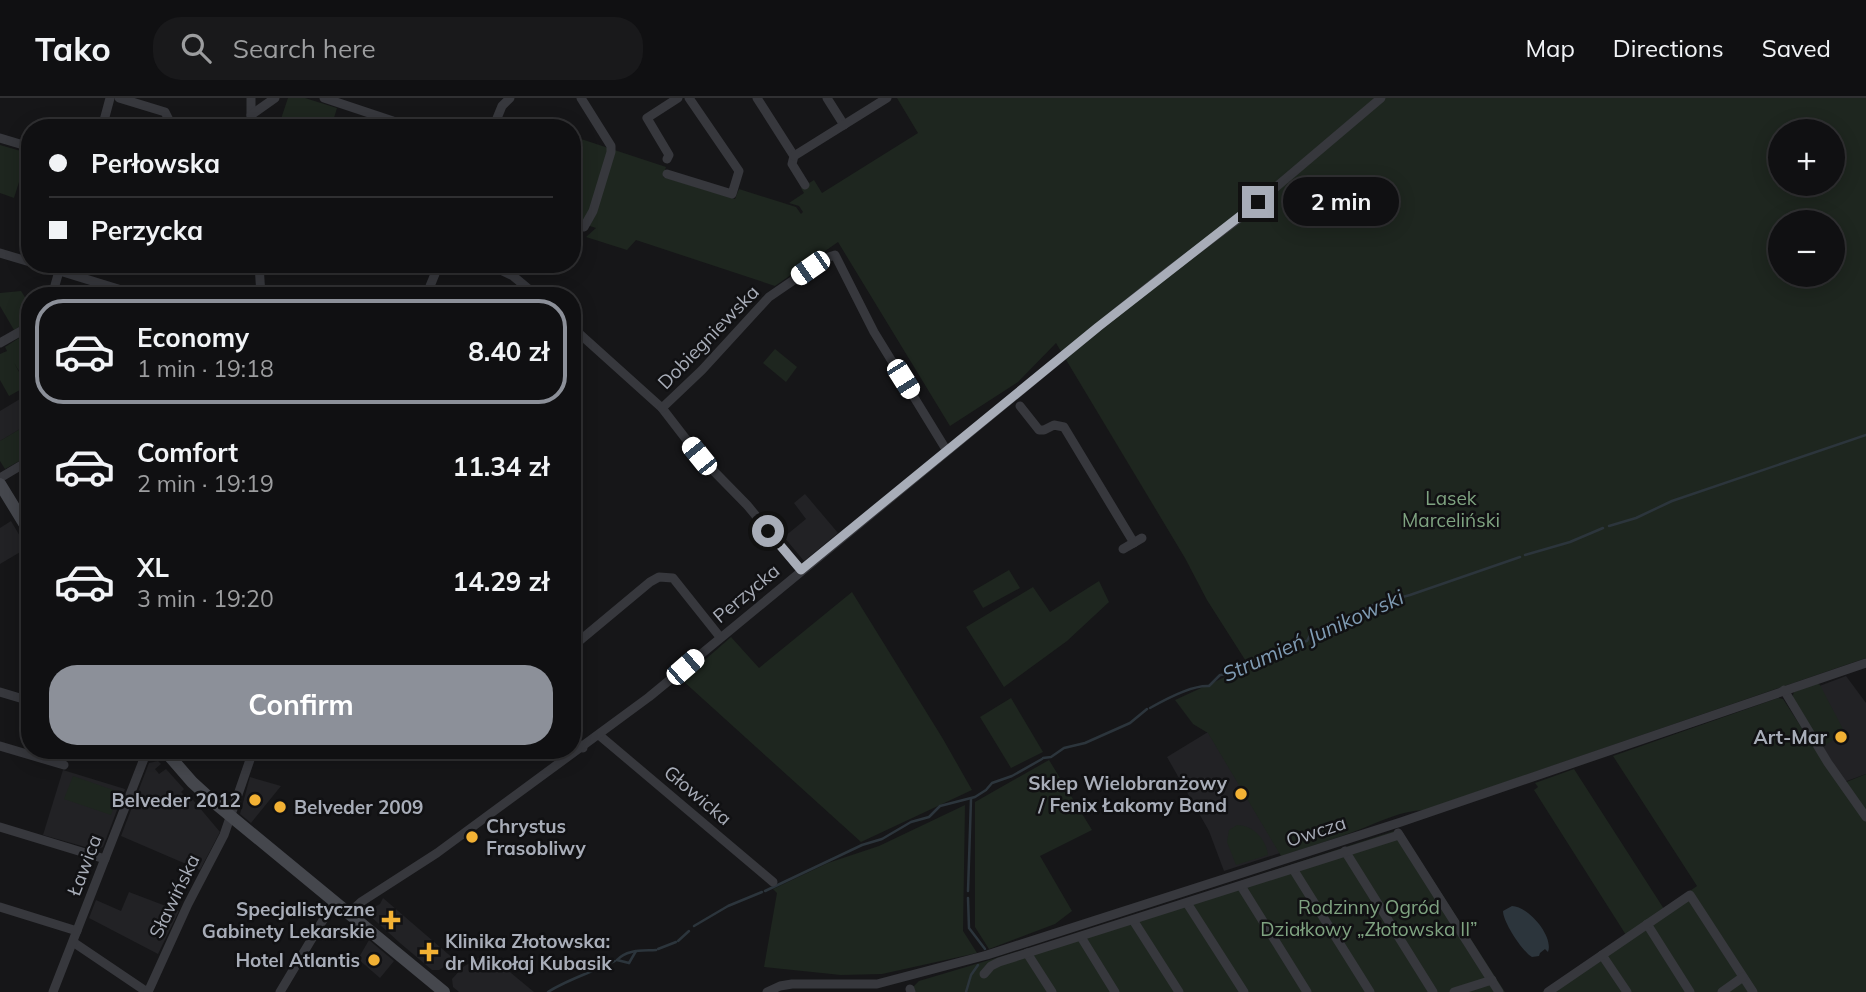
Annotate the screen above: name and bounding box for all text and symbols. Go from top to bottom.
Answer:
search box [153,17,643,80]
text: Tako [35,28,111,69]
icon: search [177,29,215,67]
text: Search here [233,32,376,65]
text: Map [1525,33,1575,63]
text: Directions [1613,33,1724,63]
text: Saved [1762,33,1831,63]
map controls [1768,119,1845,287]
button: + [1768,119,1845,196]
text: Perłowska [91,147,220,180]
callout: 2 min [1282,178,1398,226]
route end [1242,186,1274,218]
text: 2 min [1311,187,1371,216]
button: − [1768,210,1845,287]
text: Perzycka [91,214,203,247]
car [787,247,834,289]
street label: Dobiegniewska [652,280,764,394]
icon: car [53,320,116,383]
text: Economy [137,321,249,354]
text: 8.40 zł [468,335,549,368]
text: 1 min · 19:18 [137,354,274,383]
car [883,356,924,402]
car [678,433,721,479]
icon: car [53,435,116,498]
text: Comfort [137,436,238,469]
text: 11.34 zł [453,450,549,483]
text: 2 min · 19:19 [137,469,274,498]
park label: Lasek Marceliński [1402,486,1500,532]
route start [752,515,784,547]
icon: car [53,550,116,613]
text: XL [137,551,169,584]
street label: Perzycka [708,558,784,628]
text: 14.29 zł [453,565,549,598]
water label: Strumień Junikowski [1218,583,1408,687]
text: 3 min · 19:20 [137,584,274,613]
car [663,645,708,689]
button: Confirm [49,665,553,745]
place label: Art-Mar [1754,725,1828,749]
marker: Art-Mar [1833,729,1849,745]
street label: Głowicka [659,760,737,830]
place label: Sklep Wielobranżowy / Fenix Łakomy Band [1028,771,1228,817]
marker: Sklep Wielobranżowy / Fenix Łakomy Band [1233,786,1249,802]
place label: Belveder 2012 [111,788,241,812]
marker: Belveder 2012 [247,792,263,808]
place label: Belveder 2009 [294,795,424,819]
marker: Belveder 2009 [272,799,288,815]
street label: Owcza [1283,810,1349,852]
place label: Chrystus Frasobliwy [486,814,587,860]
marker: Chrystus Frasobliwy [464,829,480,845]
street label: Ławica [61,831,107,900]
street label: Sławińska [143,850,205,942]
park label: Rodzinny Ogród Działkowy „Złotowska II” [1260,895,1478,941]
place label: Specjalistyczne Gabinety Lekarskie [202,897,375,943]
marker: Specjalistyczne Gabinety Lekarskie [381,910,401,930]
place label: Klinika Złotowska: dr Mikołaj Kubasik [445,929,612,975]
marker: Klinika Złotowska: dr Mikołaj Kubasik [419,942,439,962]
place label: Hotel Atlantis [235,948,360,972]
marker: Hotel Atlantis [366,952,382,968]

